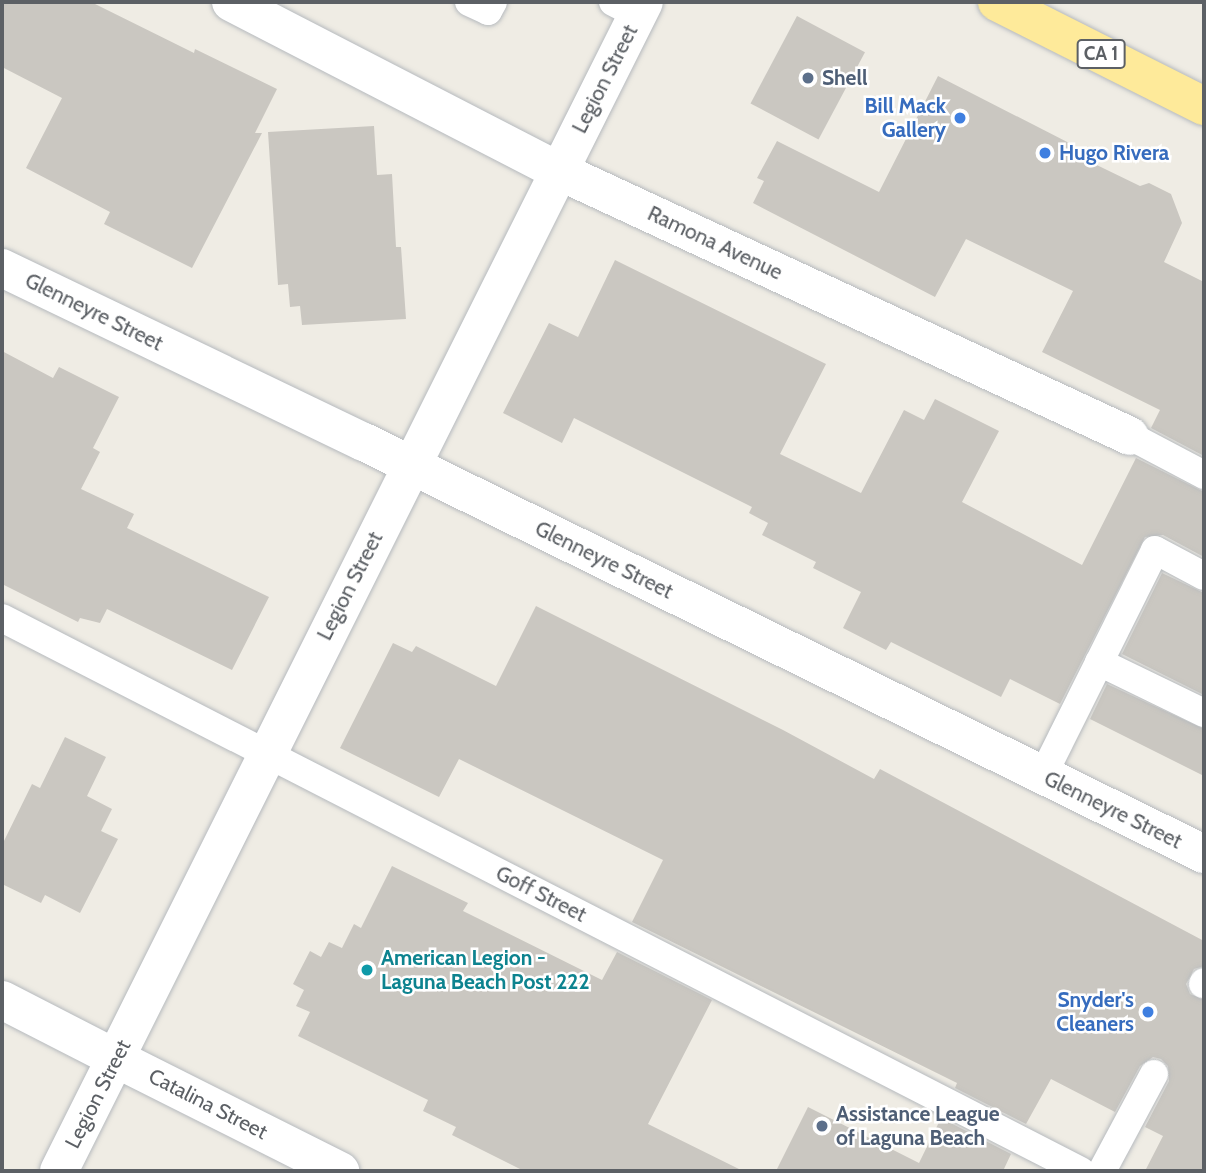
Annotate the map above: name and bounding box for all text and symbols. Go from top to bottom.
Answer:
street label: Legion Street [567,21,643,137]
road number: CA 1 [1076,38,1126,70]
place label: Shell [822,65,867,91]
marker: Shell [800,70,816,86]
place label: Bill Mack Gallery [865,93,946,143]
marker: Bill Mack Gallery [952,110,968,126]
place label: Hugo Rivera [1059,140,1169,166]
marker: Hugo Rivera [1037,145,1053,161]
street label: Ramona Avenue [644,201,786,285]
street label: Glenneyre Street [21,268,167,356]
street label: Glenneyre Street [531,516,677,604]
street label: Legion Street [312,528,388,644]
street label: Glenneyre Street [1040,766,1186,854]
street label: Goff Street [492,861,590,927]
place label: American Legion - Laguna Beach Post 222 [381,945,590,995]
marker: American Legion - Laguna Beach Post 222 [359,962,375,978]
place label: Snyder's Cleaners [1056,987,1134,1037]
marker: Snyder's Cleaners [1140,1004,1156,1020]
street label: Legion Street [60,1036,136,1152]
street label: Catalina Street [144,1063,272,1145]
place label: Assistance League of Laguna Beach [836,1101,1000,1151]
marker: Assistance League of Laguna Beach [814,1118,830,1134]

